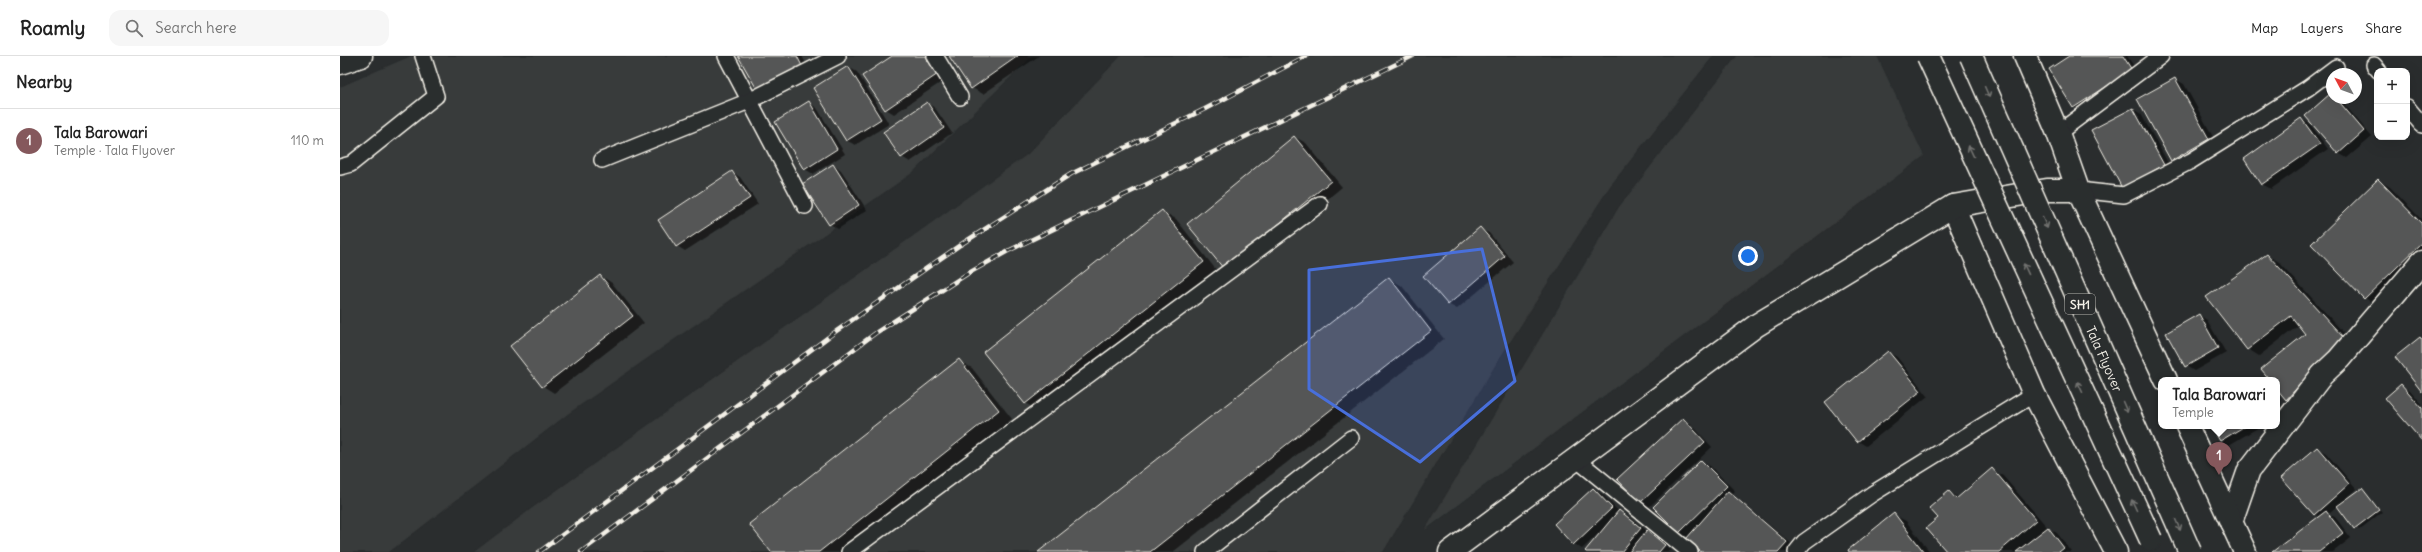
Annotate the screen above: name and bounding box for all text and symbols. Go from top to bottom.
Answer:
search box [109,10,389,46]
text: Roamly [20,16,85,40]
icon: search [123,17,145,39]
text: Search here [155,18,237,37]
text: Map [2251,19,2278,37]
text: Layers [2300,19,2343,37]
text: Share [2365,19,2402,37]
north arrow [2326,68,2362,104]
map controls [2374,68,2410,140]
button: + [2374,68,2410,104]
text: Nearby [16,71,72,93]
one-way arrow [1984,85,1991,97]
button: − [2374,104,2410,140]
text: Tala Barowari [54,123,148,142]
text: 1 [26,132,32,149]
text: 110 m [291,132,324,149]
text: Temple · Tala Flyover [54,142,175,159]
one-way arrow [1967,145,1974,157]
one-way arrow [2042,217,2049,229]
your location [1738,246,1758,266]
one-way arrow [2022,263,2029,275]
road number: SH1 [2065,294,2095,314]
street label: Tala Flyover [2082,323,2126,395]
popup [2158,377,2280,429]
one-way arrow [2076,381,2083,393]
text: Tala Barowari [2172,385,2266,404]
one-way arrow [2122,400,2130,412]
text: Temple [2172,404,2214,421]
pin: 1 [2206,442,2232,475]
one-way arrow [2130,499,2137,511]
one-way arrow [2175,519,2182,531]

